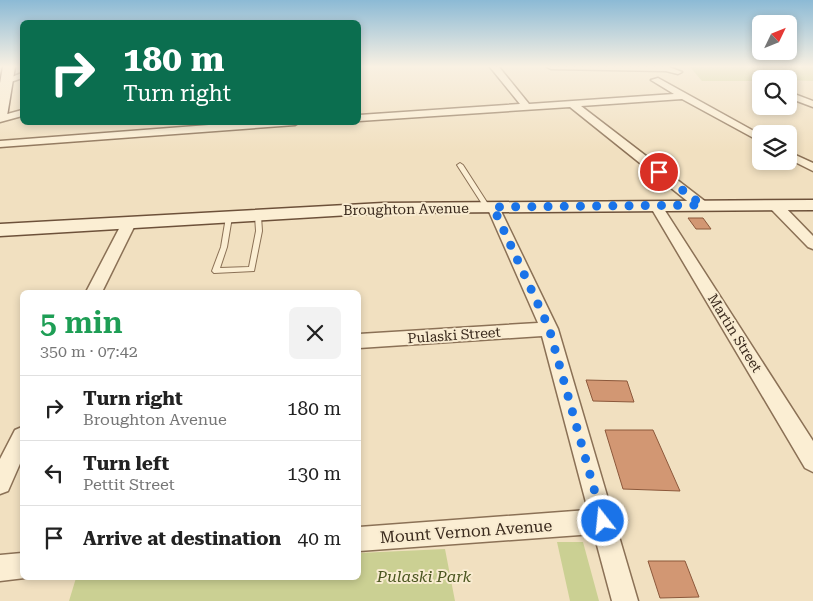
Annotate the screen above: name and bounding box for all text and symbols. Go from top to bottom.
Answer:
north arrow [752,15,798,60]
map controls [752,15,797,170]
text: 180 m [123,39,224,80]
icon: right [40,40,105,105]
button: search [752,70,797,115]
text: Turn right [123,81,231,106]
button: layers [752,125,797,170]
pin [638,151,680,193]
icon: arrive [645,158,673,186]
street label: Broughton Avenue [343,200,469,218]
street label: Martin Street [705,291,765,375]
text: 5 min [40,305,123,340]
button: close [289,307,341,359]
street label: Pulaski Street [407,324,501,346]
text: 350 m · 07:42 [40,342,138,361]
text: Turn right [83,387,183,410]
icon: right [40,394,68,422]
text: 180 m [287,397,341,420]
text: Broughton Avenue [83,410,227,429]
text: Turn left [83,452,169,475]
icon: left [40,459,68,487]
text: 130 m [287,462,341,485]
text: Pettit Street [83,475,175,494]
position arrow [576,494,628,546]
street label: Mount Vernon Avenue [379,516,553,547]
icon: arrive [40,524,68,552]
text: Arrive at destination [83,527,281,550]
text: 40 m [298,527,341,550]
park label: Pulaski Park [376,567,472,586]

